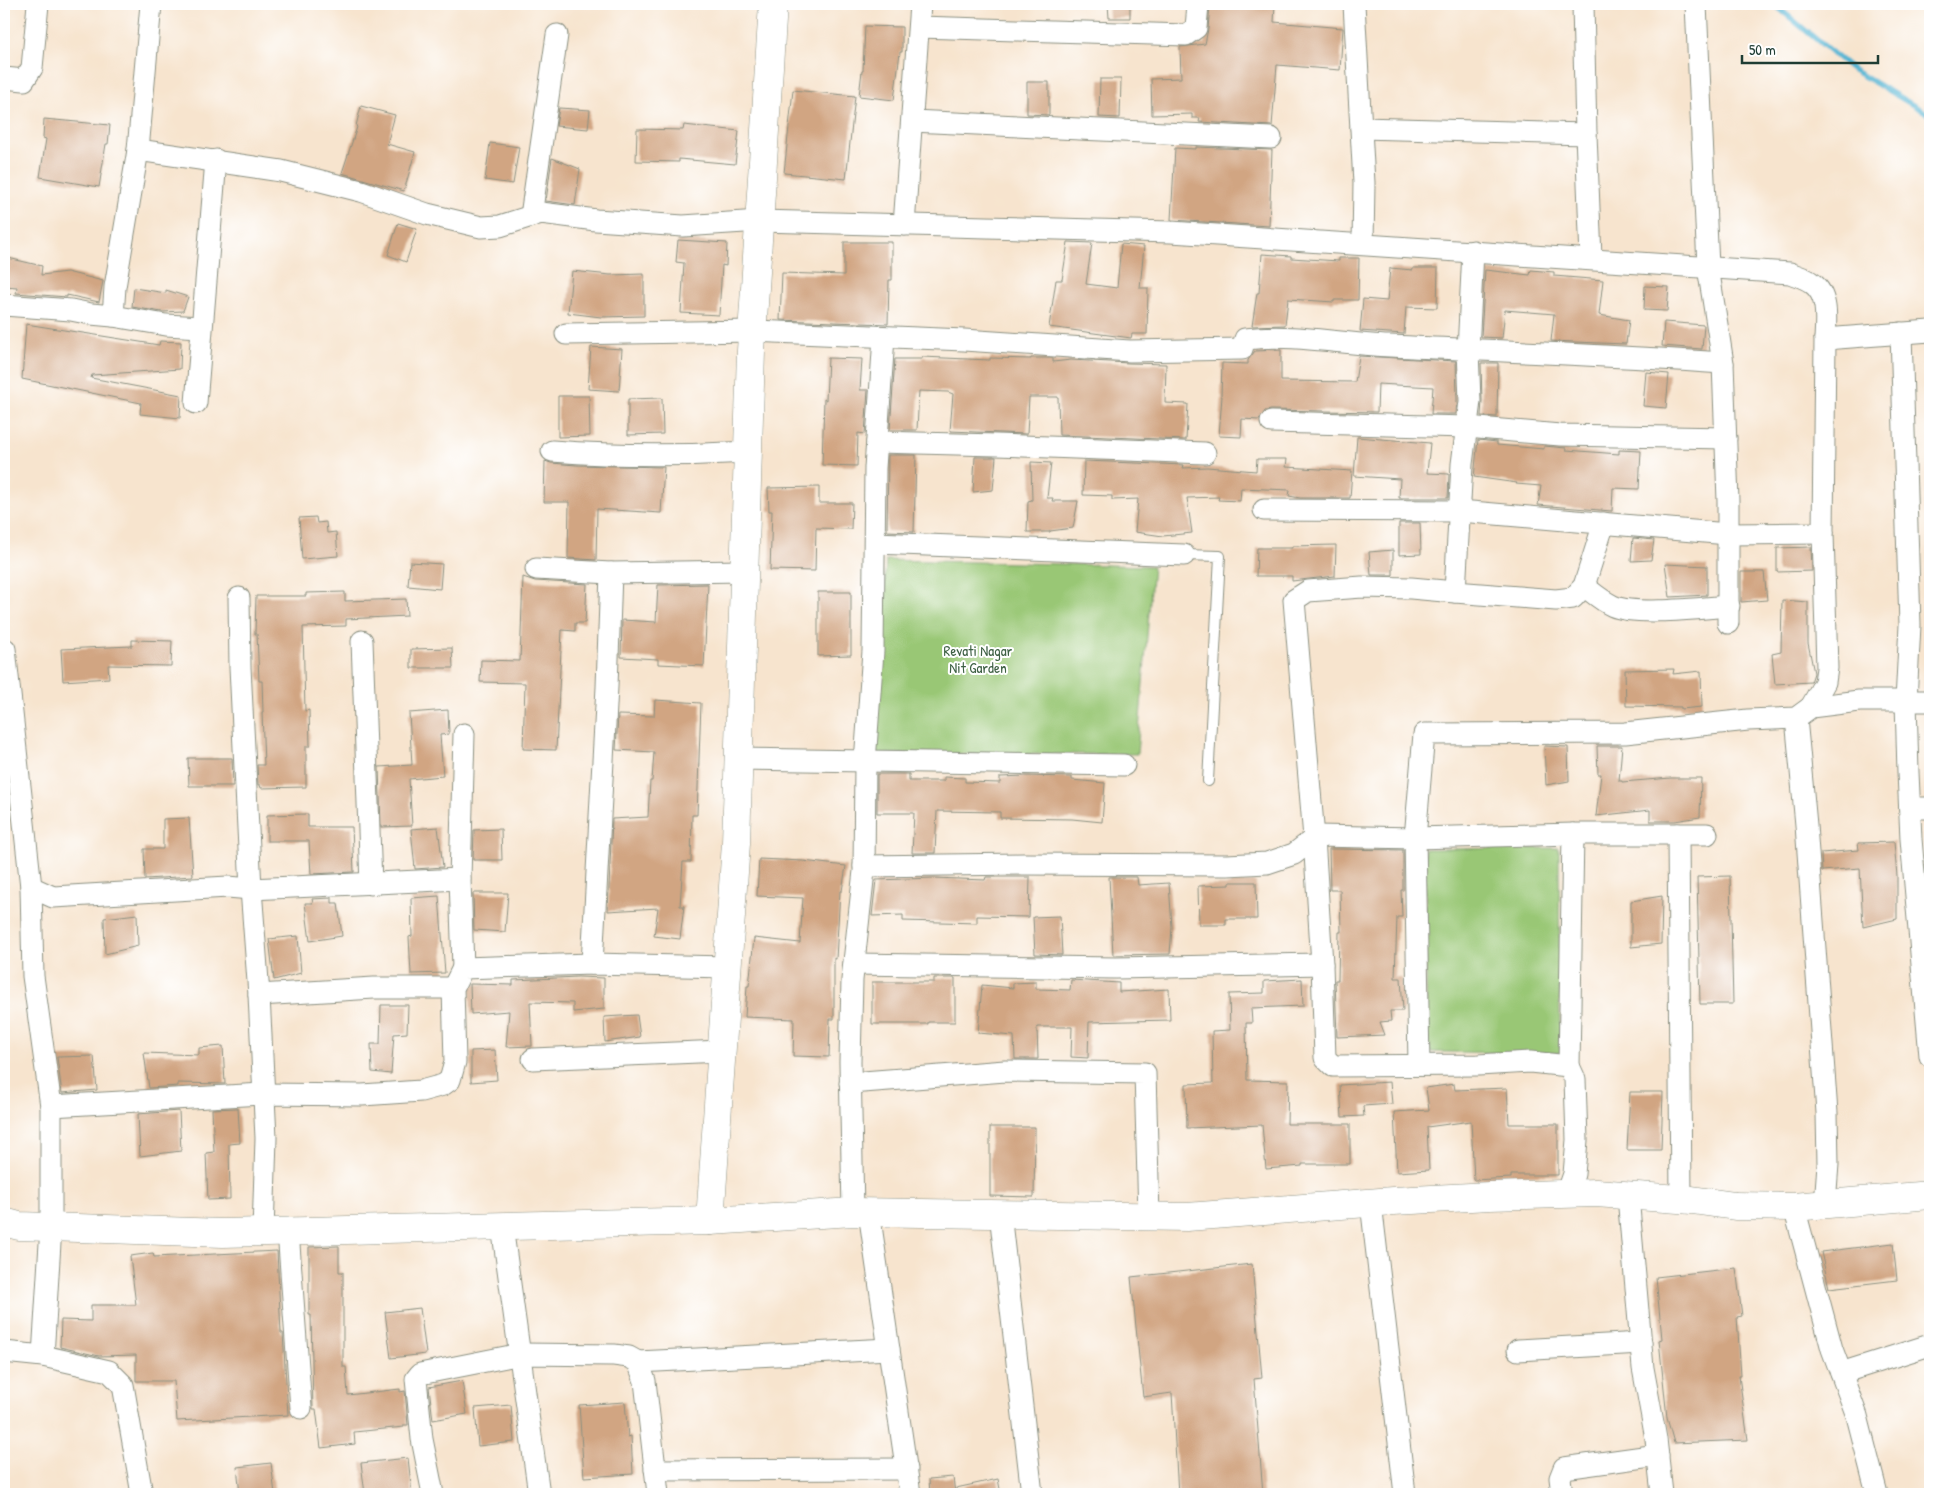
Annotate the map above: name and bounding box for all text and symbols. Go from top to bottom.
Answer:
scale bar [1742,32,1878,64]
text: 50 m [1749,39,1776,60]
park label: Revati Nagar Nit Garden [944,640,1013,678]

